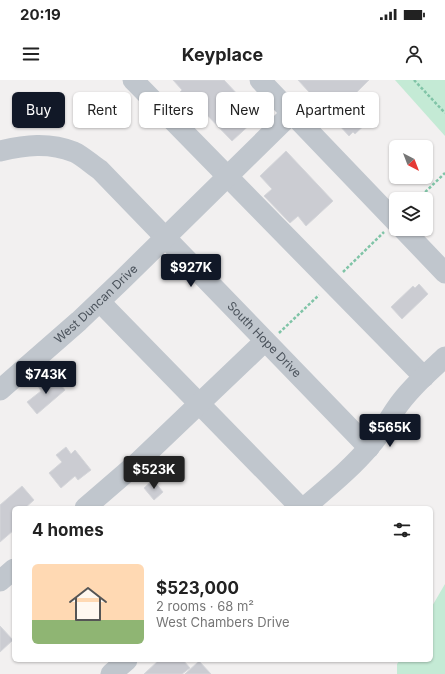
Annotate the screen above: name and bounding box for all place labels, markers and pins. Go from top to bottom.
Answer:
pin: $927K [163,254,219,288]
pin: $743K [18,361,74,395]
pin: $565K [362,414,418,448]
pin: $523K [126,456,182,490]

